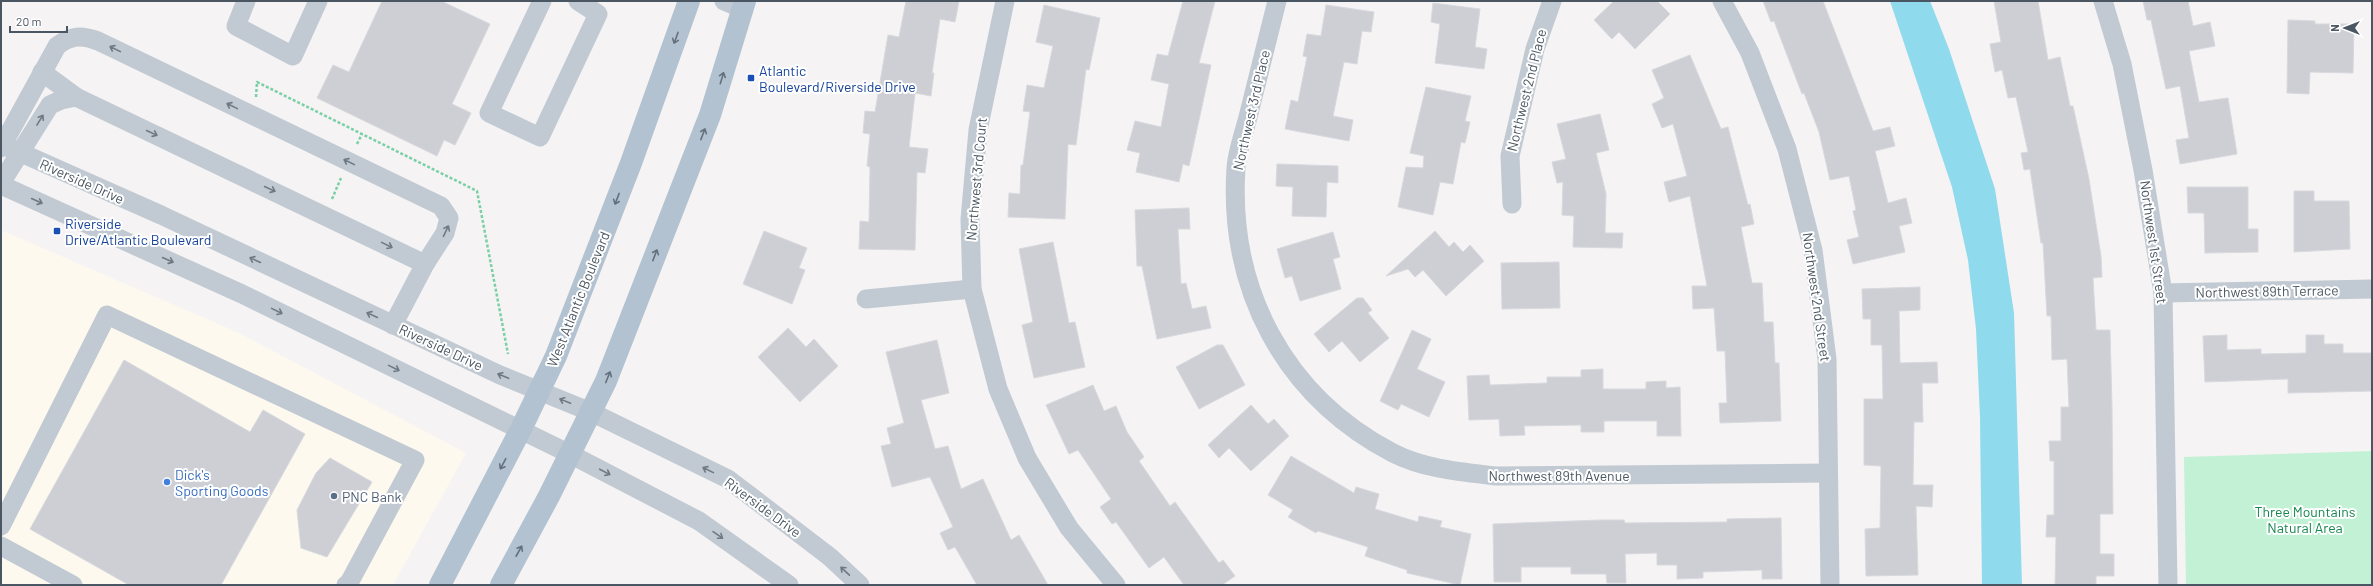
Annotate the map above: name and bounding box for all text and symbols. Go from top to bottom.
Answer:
scale bar [10,8,67,34]
north arrow [2325,8,2365,48]
text: 20 m [16,14,42,28]
text: N [2328,24,2341,32]
street label: Northwest 2nd Place [1503,27,1549,153]
one-way arrow [672,31,680,43]
one-way arrow [109,45,121,52]
street label: Northwest 3rd Place [1229,48,1273,172]
place label: Atlantic Boulevard/Riverside Drive [759,62,916,95]
one-way arrow [719,71,726,84]
marker: Atlantic Boulevard/Riverside Drive [746,73,756,83]
one-way arrow [226,102,238,109]
one-way arrow [36,114,44,126]
street label: Northwest 3rd Court [962,117,990,241]
one-way arrow [699,129,707,141]
one-way arrow [146,130,158,137]
street label: Riverside Drive [37,155,127,207]
one-way arrow [343,158,355,165]
street label: Northwest 1st Street [2137,179,2171,305]
one-way arrow [263,186,275,193]
one-way arrow [612,193,620,205]
one-way arrow [30,198,42,205]
place label: Riverside Drive/Atlantic Boulevard [65,215,211,248]
one-way arrow [443,225,450,237]
marker: Riverside Drive/Atlantic Boulevard [52,226,62,236]
street label: West Atlantic Boulevard [543,229,613,369]
street label: Northwest 2nd Street [1800,231,1834,363]
one-way arrow [380,242,392,249]
one-way arrow [652,250,660,262]
one-way arrow [249,256,261,263]
one-way arrow [161,257,173,264]
street label: Northwest 89th Terrace [2195,281,2339,301]
one-way arrow [271,308,283,315]
one-way arrow [367,311,379,318]
street label: Riverside Drive [396,320,486,374]
one-way arrow [388,365,400,372]
one-way arrow [498,371,510,379]
one-way arrow [605,371,612,383]
one-way arrow [560,397,572,404]
one-way arrow [499,458,506,470]
place label: Dick's Sporting Goods [175,466,269,499]
one-way arrow [702,466,714,473]
street label: Northwest 89th Avenue [1488,467,1630,484]
one-way arrow [599,469,611,476]
street label: Riverside Drive [721,474,805,540]
marker: Dick's Sporting Goods [162,477,172,487]
place label: PNC Bank [342,488,401,505]
marker: PNC Bank [329,491,339,501]
park label: Three Mountains Natural Area [2254,503,2356,536]
one-way arrow [713,531,724,539]
one-way arrow [516,545,524,557]
one-way arrow [840,566,850,576]

